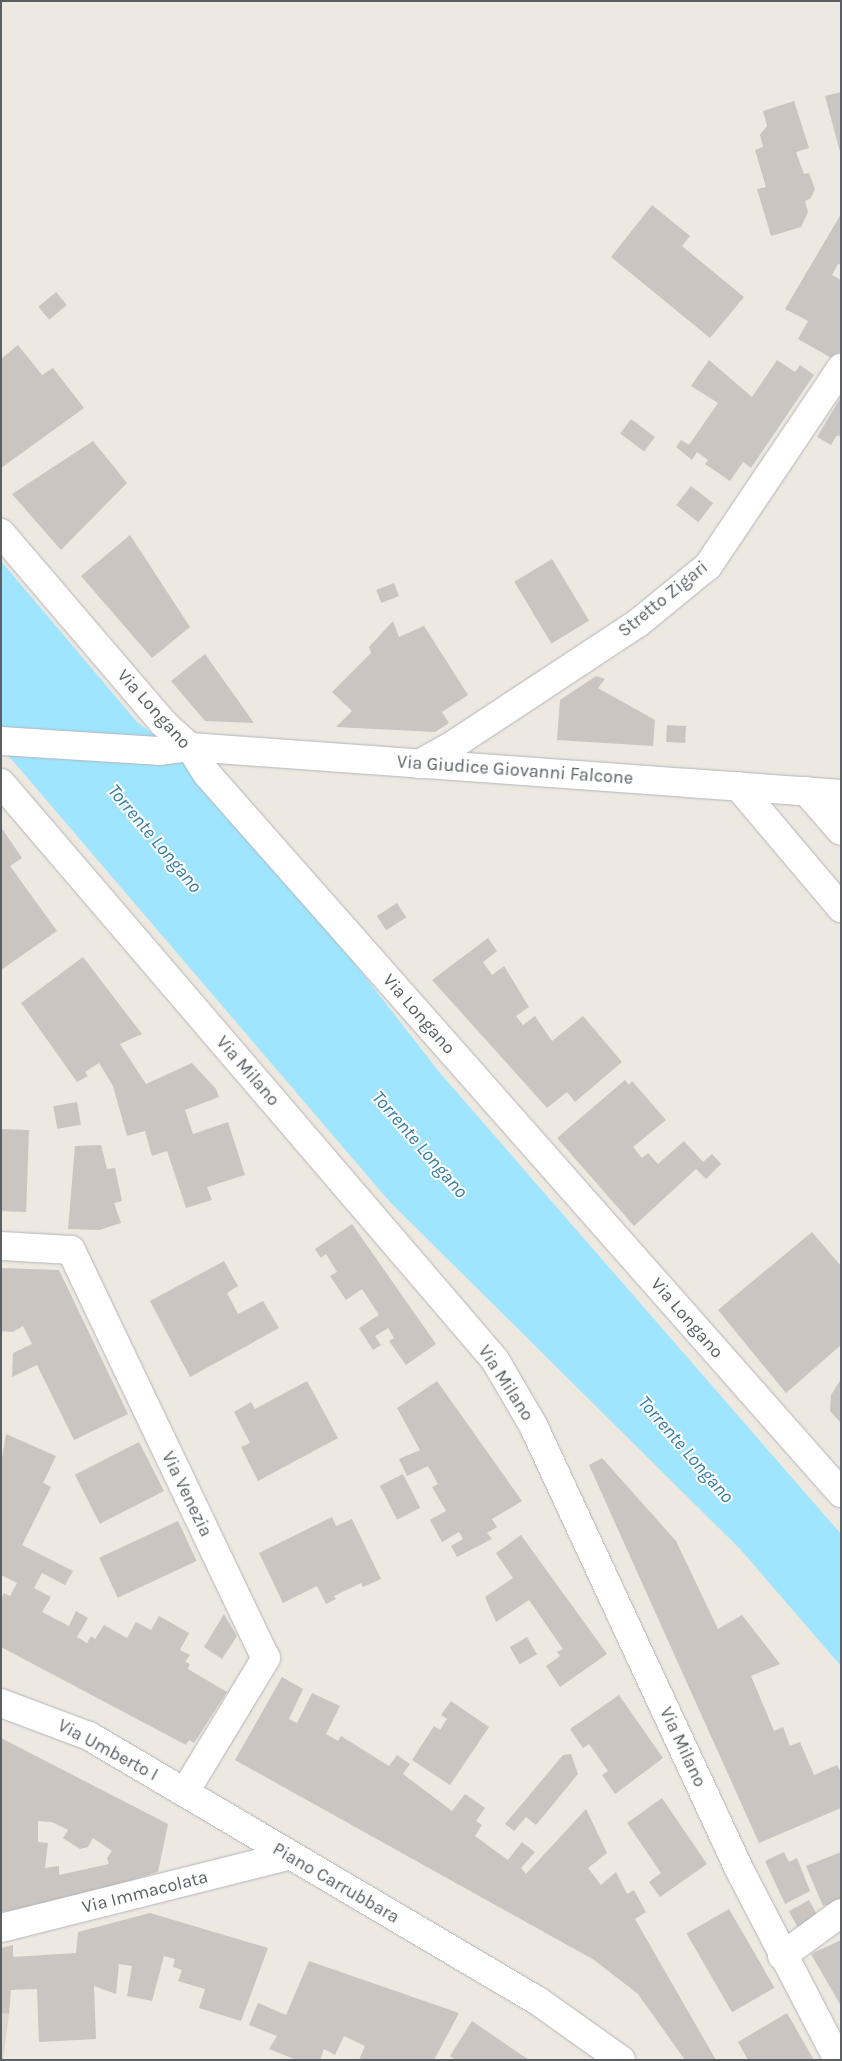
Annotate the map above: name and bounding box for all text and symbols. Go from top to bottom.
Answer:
street label: Stretto Zigari [614,556,712,642]
street label: Via Longano [113,665,195,753]
street label: Via Giudice Giovanni Falcone [396,751,634,789]
water label: Torrente Longano [102,780,206,898]
street label: Via Longano [378,969,460,1059]
street label: Via Milano [212,1031,284,1111]
water label: Torrente Longano [366,1087,472,1203]
street label: Via Longano [646,1273,728,1363]
street label: Via Milano [474,1341,538,1425]
water label: Torrente Longano [632,1392,738,1508]
street label: Via Venezia [157,1448,217,1540]
street label: Via Milano [655,1703,711,1791]
street label: Via Umberto I [54,1715,162,1785]
street label: Piano Carrubbara [269,1838,403,1928]
street label: Via Immacolata [80,1866,210,1918]

